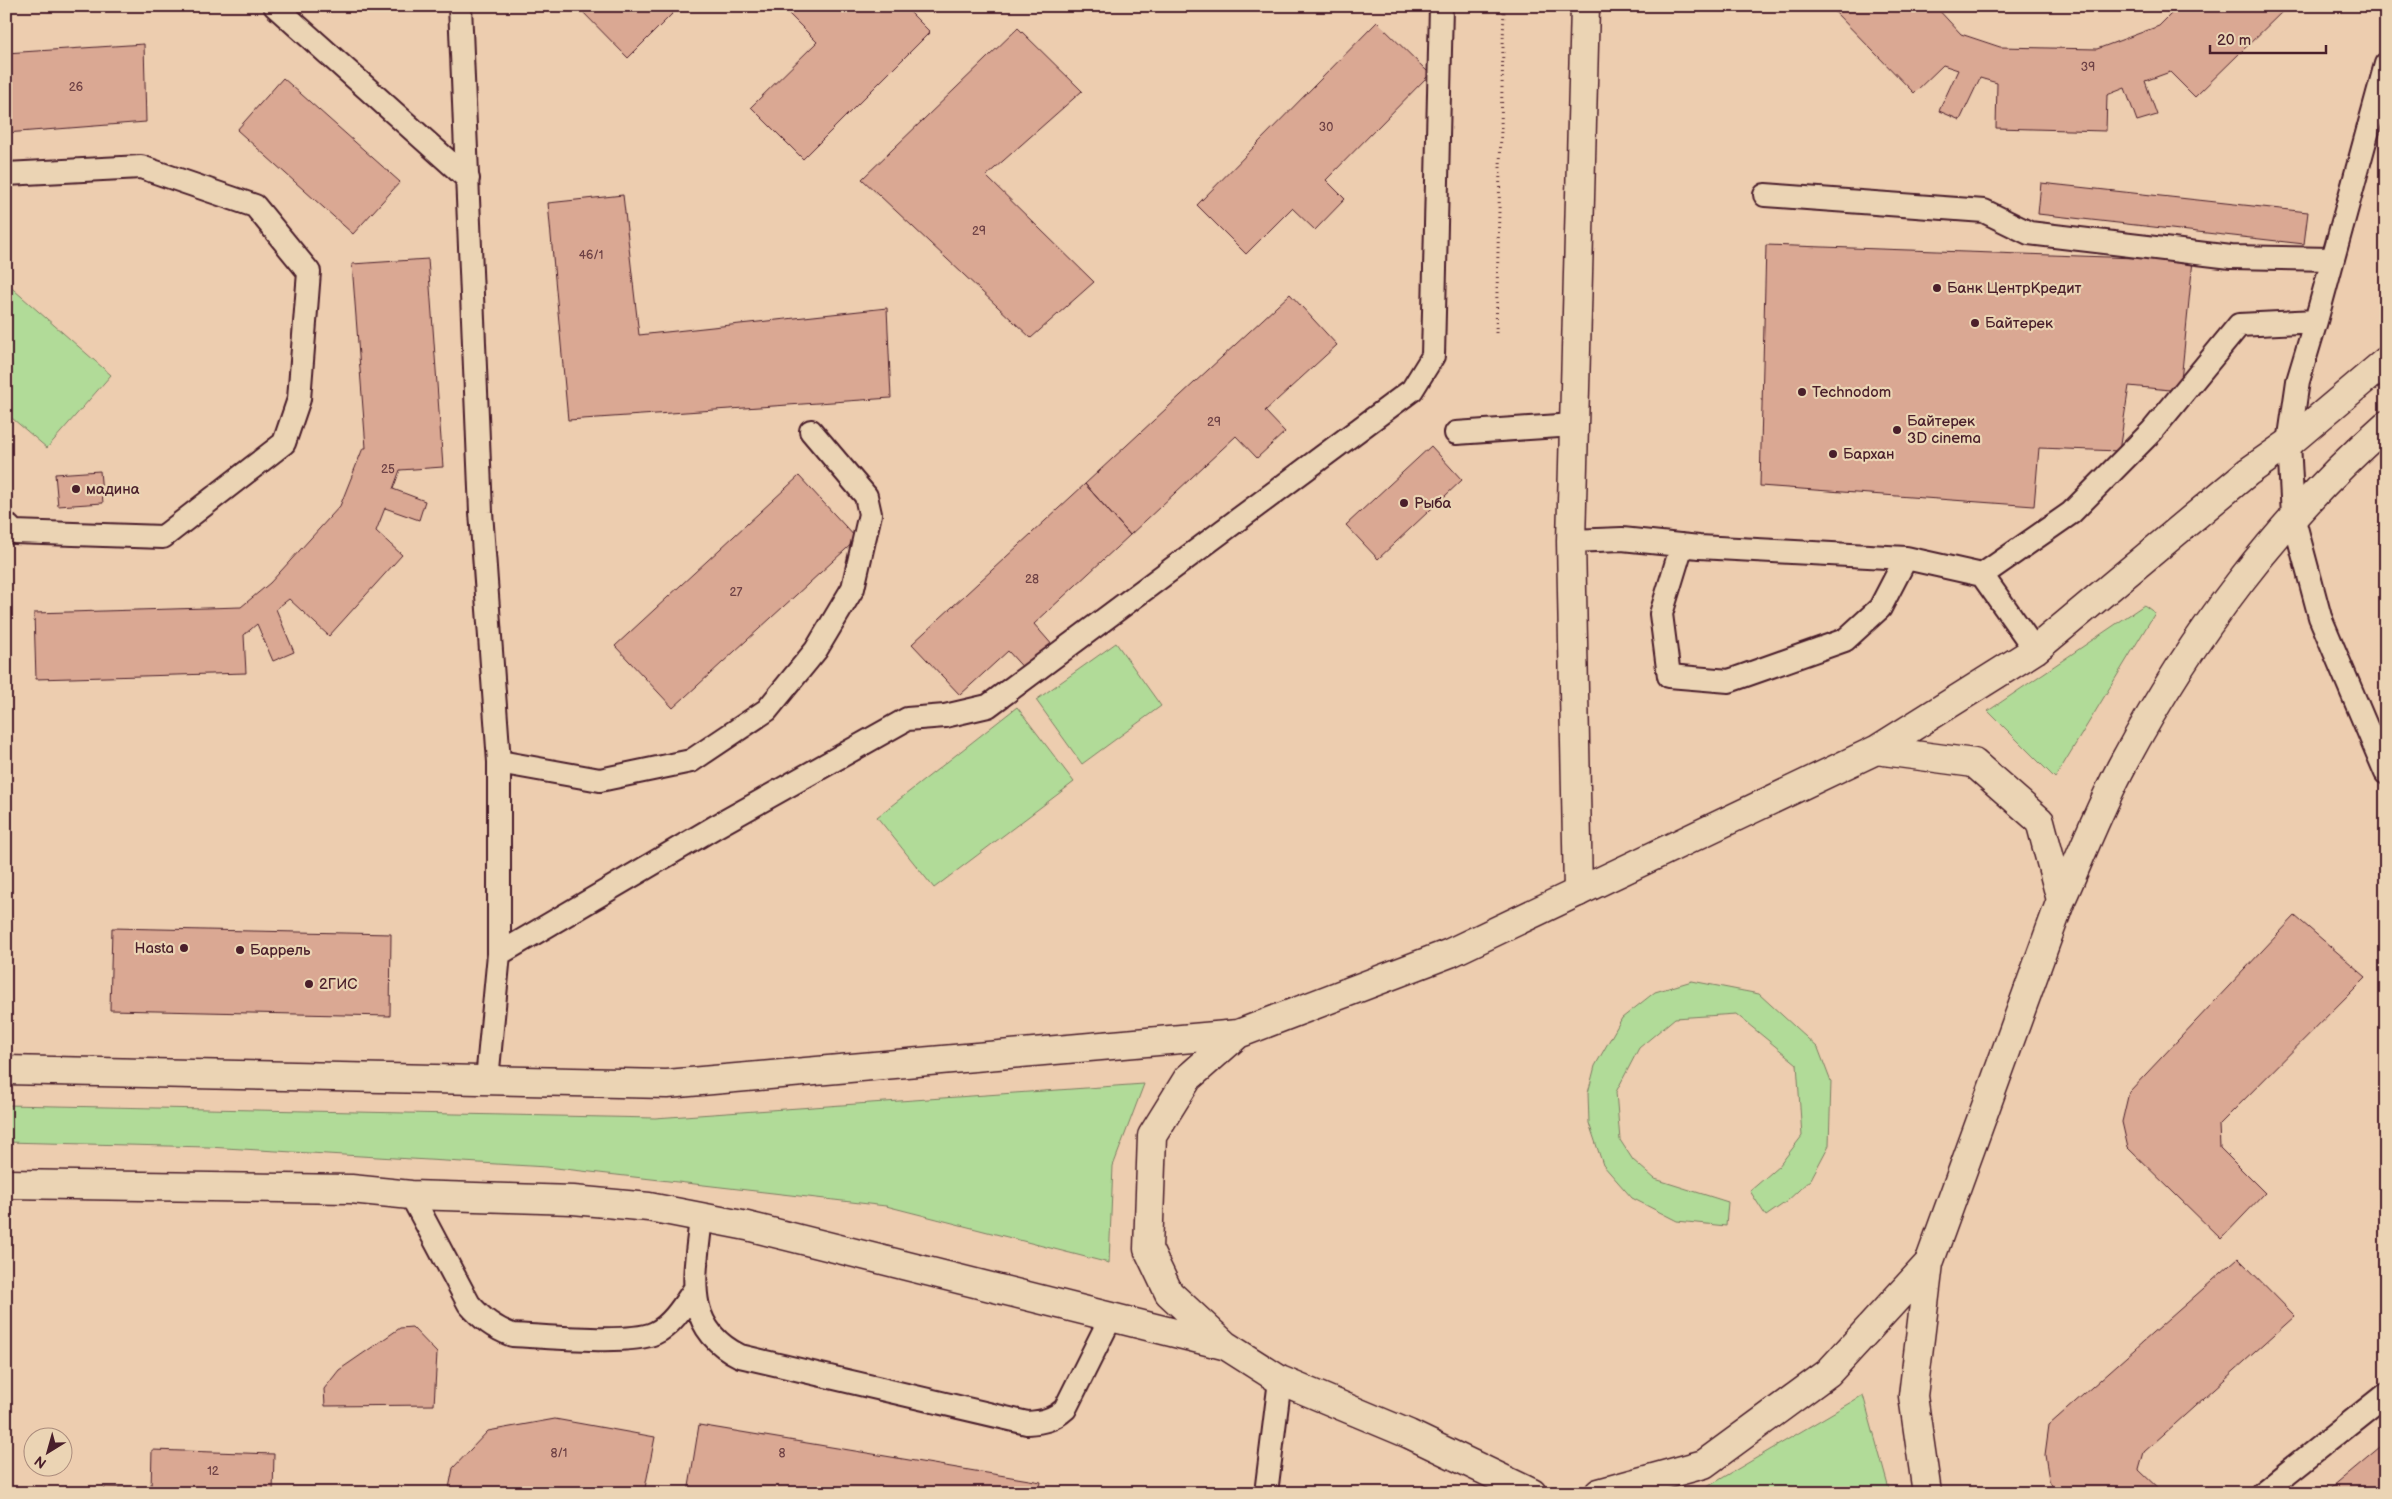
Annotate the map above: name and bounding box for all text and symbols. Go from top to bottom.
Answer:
scale bar [2210,22,2326,54]
text: 20 m [2217,31,2251,50]
house number: 39 [2081,60,2095,75]
house number: 26 [69,80,83,95]
house number: 30 [1319,120,1333,135]
house number: 29 [972,224,986,239]
house number: 46/1 [579,248,603,263]
place label: Банк ЦентрКредит [1947,279,2082,298]
marker: Банк ЦентрКредит [1931,282,1943,294]
place label: Байтерек [1985,314,2053,333]
marker: Байтерек [1969,317,1981,329]
place label: Technodom [1812,383,1891,402]
marker: Technodom [1796,386,1808,398]
place label: Байтерек 3D cinema [1907,412,1981,448]
house number: 29 [1207,415,1221,430]
marker: Байтерек 3D cinema [1891,424,1903,436]
place label: Бархан [1843,445,1895,464]
marker: Бархан [1827,448,1839,460]
house number: 25 [381,462,395,477]
place label: мадина [86,480,140,499]
marker: мадина [70,483,82,495]
place label: Рыба [1414,494,1451,513]
marker: Рыба [1398,497,1410,509]
house number: 28 [1025,572,1039,587]
house number: 27 [730,585,743,600]
place label: Hasta [134,939,174,958]
place label: Баррель [250,941,311,960]
marker: Hasta [178,942,190,954]
marker: Баррель [234,944,246,956]
place label: 2ГИС [319,975,357,994]
marker: 2ГИС [303,978,315,990]
north arrow [22,1426,72,1476]
house number: 8/1 [550,1446,568,1461]
house number: 8 [779,1446,786,1461]
text: N [31,1452,50,1472]
house number: 12 [207,1464,219,1479]

